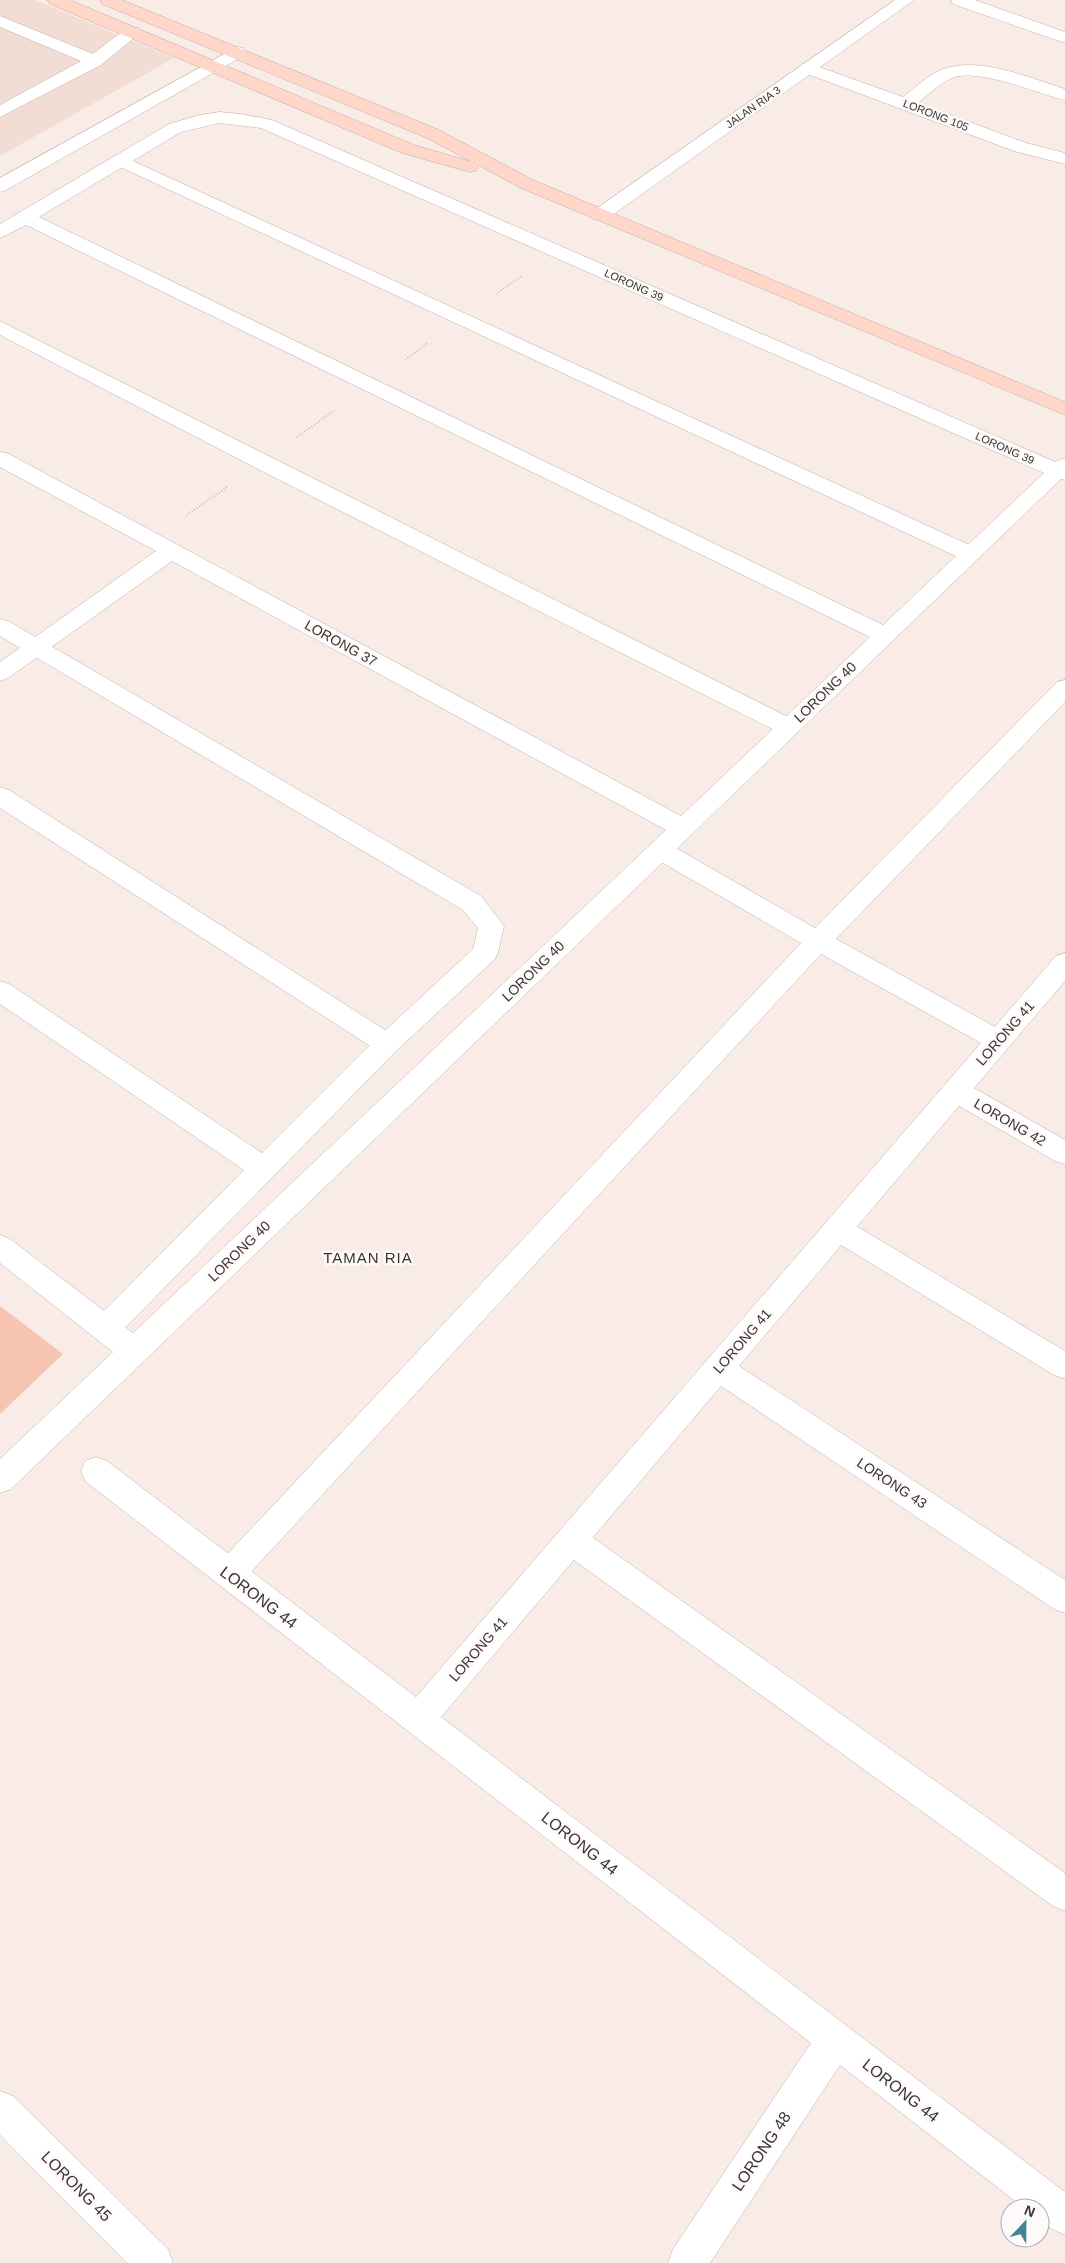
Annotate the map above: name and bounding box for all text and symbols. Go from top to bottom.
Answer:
street label: JALAN RIA 3 [723,84,783,130]
street label: LORONG 105 [902,97,970,133]
street label: LORONG 39 [603,267,665,303]
street label: LORONG 39 [974,430,1036,466]
street label: LORONG 37 [302,617,380,670]
street label: LORONG 40 [791,658,860,726]
street label: LORONG 40 [499,937,568,1005]
street label: LORONG 41 [973,997,1037,1068]
street label: LORONG 42 [971,1095,1049,1149]
street label: LORONG 40 [205,1217,274,1285]
district label: TAMAN RIA [323,1249,413,1266]
street label: LORONG 41 [710,1305,774,1376]
street label: LORONG 43 [854,1454,930,1512]
street label: LORONG 44 [217,1563,300,1632]
street label: LORONG 41 [446,1613,510,1684]
street label: LORONG 44 [538,1809,621,1878]
street label: LORONG 44 [859,2056,942,2125]
street label: LORONG 48 [729,2108,794,2194]
street label: LORONG 45 [38,2148,115,2225]
north arrow [1000,2198,1050,2248]
text: N [1022,2202,1038,2220]

